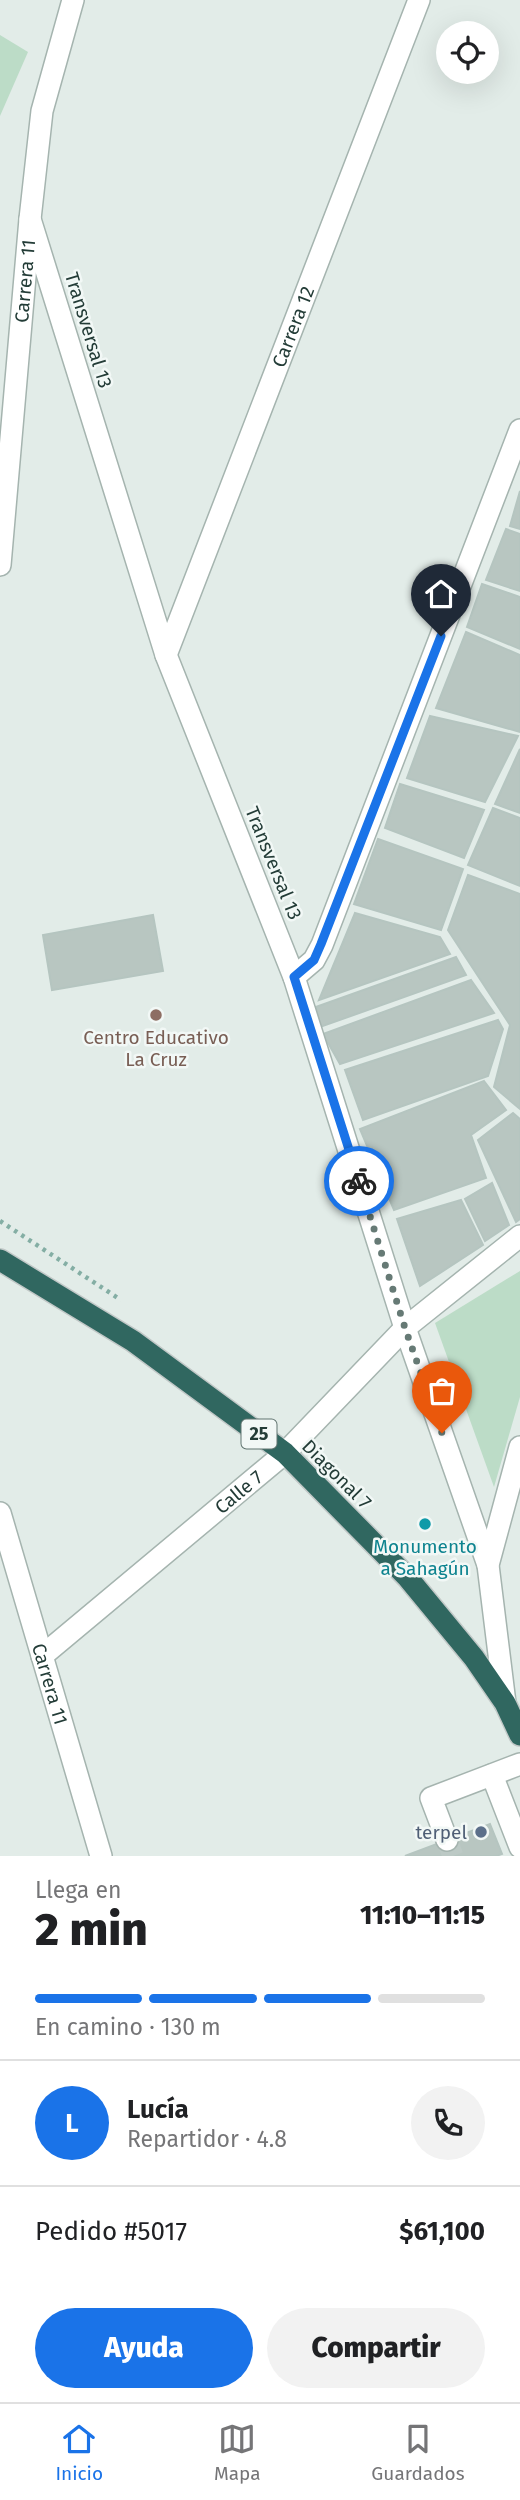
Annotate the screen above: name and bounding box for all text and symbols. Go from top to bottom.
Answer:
map controls [436,21,499,84]
button: locate [436,21,499,84]
street label: Carrera 11 [10,239,40,324]
street label: Transversal 13 [60,270,117,391]
street label: Carrera 12 [267,283,319,371]
pin [411,564,471,636]
icon: home [422,575,460,613]
street label: Transversal 13 [240,803,307,923]
marker: Centro Educativo La Cruz [148,1007,164,1023]
place label: Centro Educativo La Cruz [83,1026,229,1071]
courier [324,1146,394,1216]
icon: bike [340,1162,378,1200]
pin [412,1361,472,1433]
icon: bag [423,1372,461,1410]
road number: 25 [242,1420,276,1448]
street label: Diagonal 7 [297,1435,376,1514]
street label: Calle 7 [210,1466,267,1519]
marker: Monumento a Sahagún [417,1516,433,1532]
place label: Monumento a Sahagún [373,1535,477,1580]
street label: Carrera 11 [27,1641,73,1727]
place label: terpel [416,1821,467,1844]
marker: terpel [473,1824,489,1840]
text: Llega en [35,1876,121,1904]
text: 11:10–11:15 [360,1900,485,1931]
text: 2 min [35,1902,148,1957]
text: En camino · 130 m [35,2013,221,2041]
button: phone [411,2086,485,2160]
text: Lucía [127,2094,189,2125]
text: L [65,2108,79,2139]
text: Repartidor · 4.8 [127,2125,287,2153]
text: Pedido #5017 [35,2216,187,2247]
text: $61,100 [399,2216,485,2247]
button: Ayuda [35,2308,253,2388]
button: Compartir [267,2308,485,2388]
tab: Inicio [55,2420,103,2485]
tab: Mapa [214,2420,260,2485]
tab: Guardados [371,2420,465,2485]

